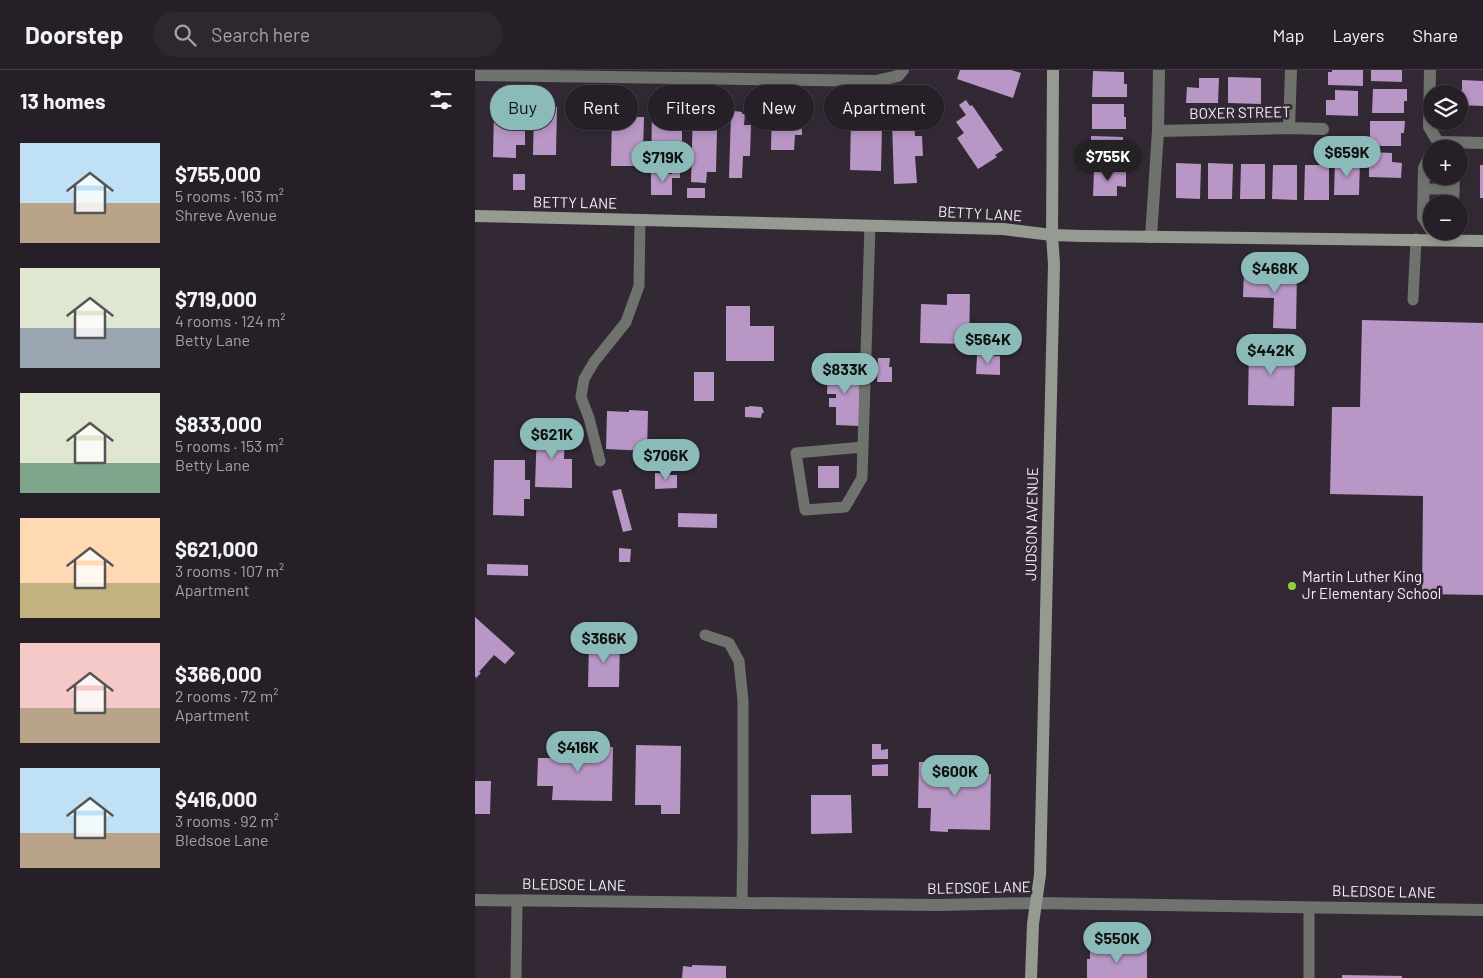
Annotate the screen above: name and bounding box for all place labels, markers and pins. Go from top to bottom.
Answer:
pin: $659K [1312,136,1382,178]
pin: $719K [628,140,698,183]
pin: $755K [1073,140,1143,182]
pin: $468K [1240,252,1310,294]
pin: $564K [953,322,1023,365]
pin: $442K [1236,334,1306,376]
pin: $833K [810,352,880,395]
pin: $621K [517,418,587,460]
pin: $706K [631,438,701,481]
place label: Martin Luther King Jr Elementary School [1302,567,1441,602]
marker: Martin Luther King Jr Elementary School [1286,580,1298,592]
pin: $366K [569,622,639,664]
pin: $416K [543,730,613,773]
pin: $600K [920,754,990,797]
pin: $550K [1082,922,1152,964]

